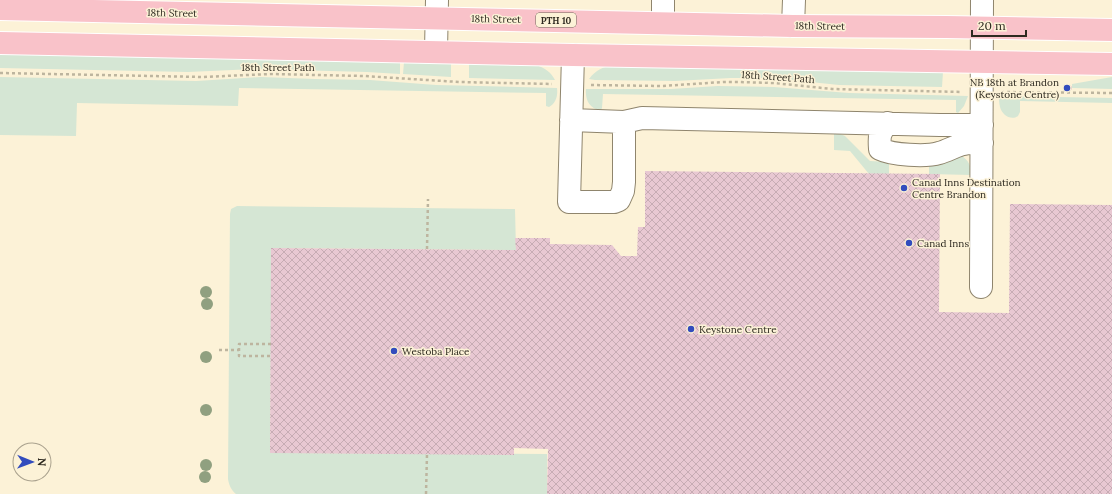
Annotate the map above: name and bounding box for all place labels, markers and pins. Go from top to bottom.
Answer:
place label: NB 18th at Brandon (Keystone Centre) [970,76,1059,101]
marker: NB 18th at Brandon (Keystone Centre) [1062,83,1072,93]
place label: Canad Inns Destination Centre Brandon [912,176,1021,201]
marker: Canad Inns Destination Centre Brandon [899,183,909,193]
place label: Canad Inns [917,237,969,250]
marker: Canad Inns [904,238,914,248]
place label: Keystone Centre [699,323,777,336]
marker: Keystone Centre [686,324,696,334]
place label: Westoba Place [402,345,470,358]
marker: Westoba Place [389,346,399,356]

